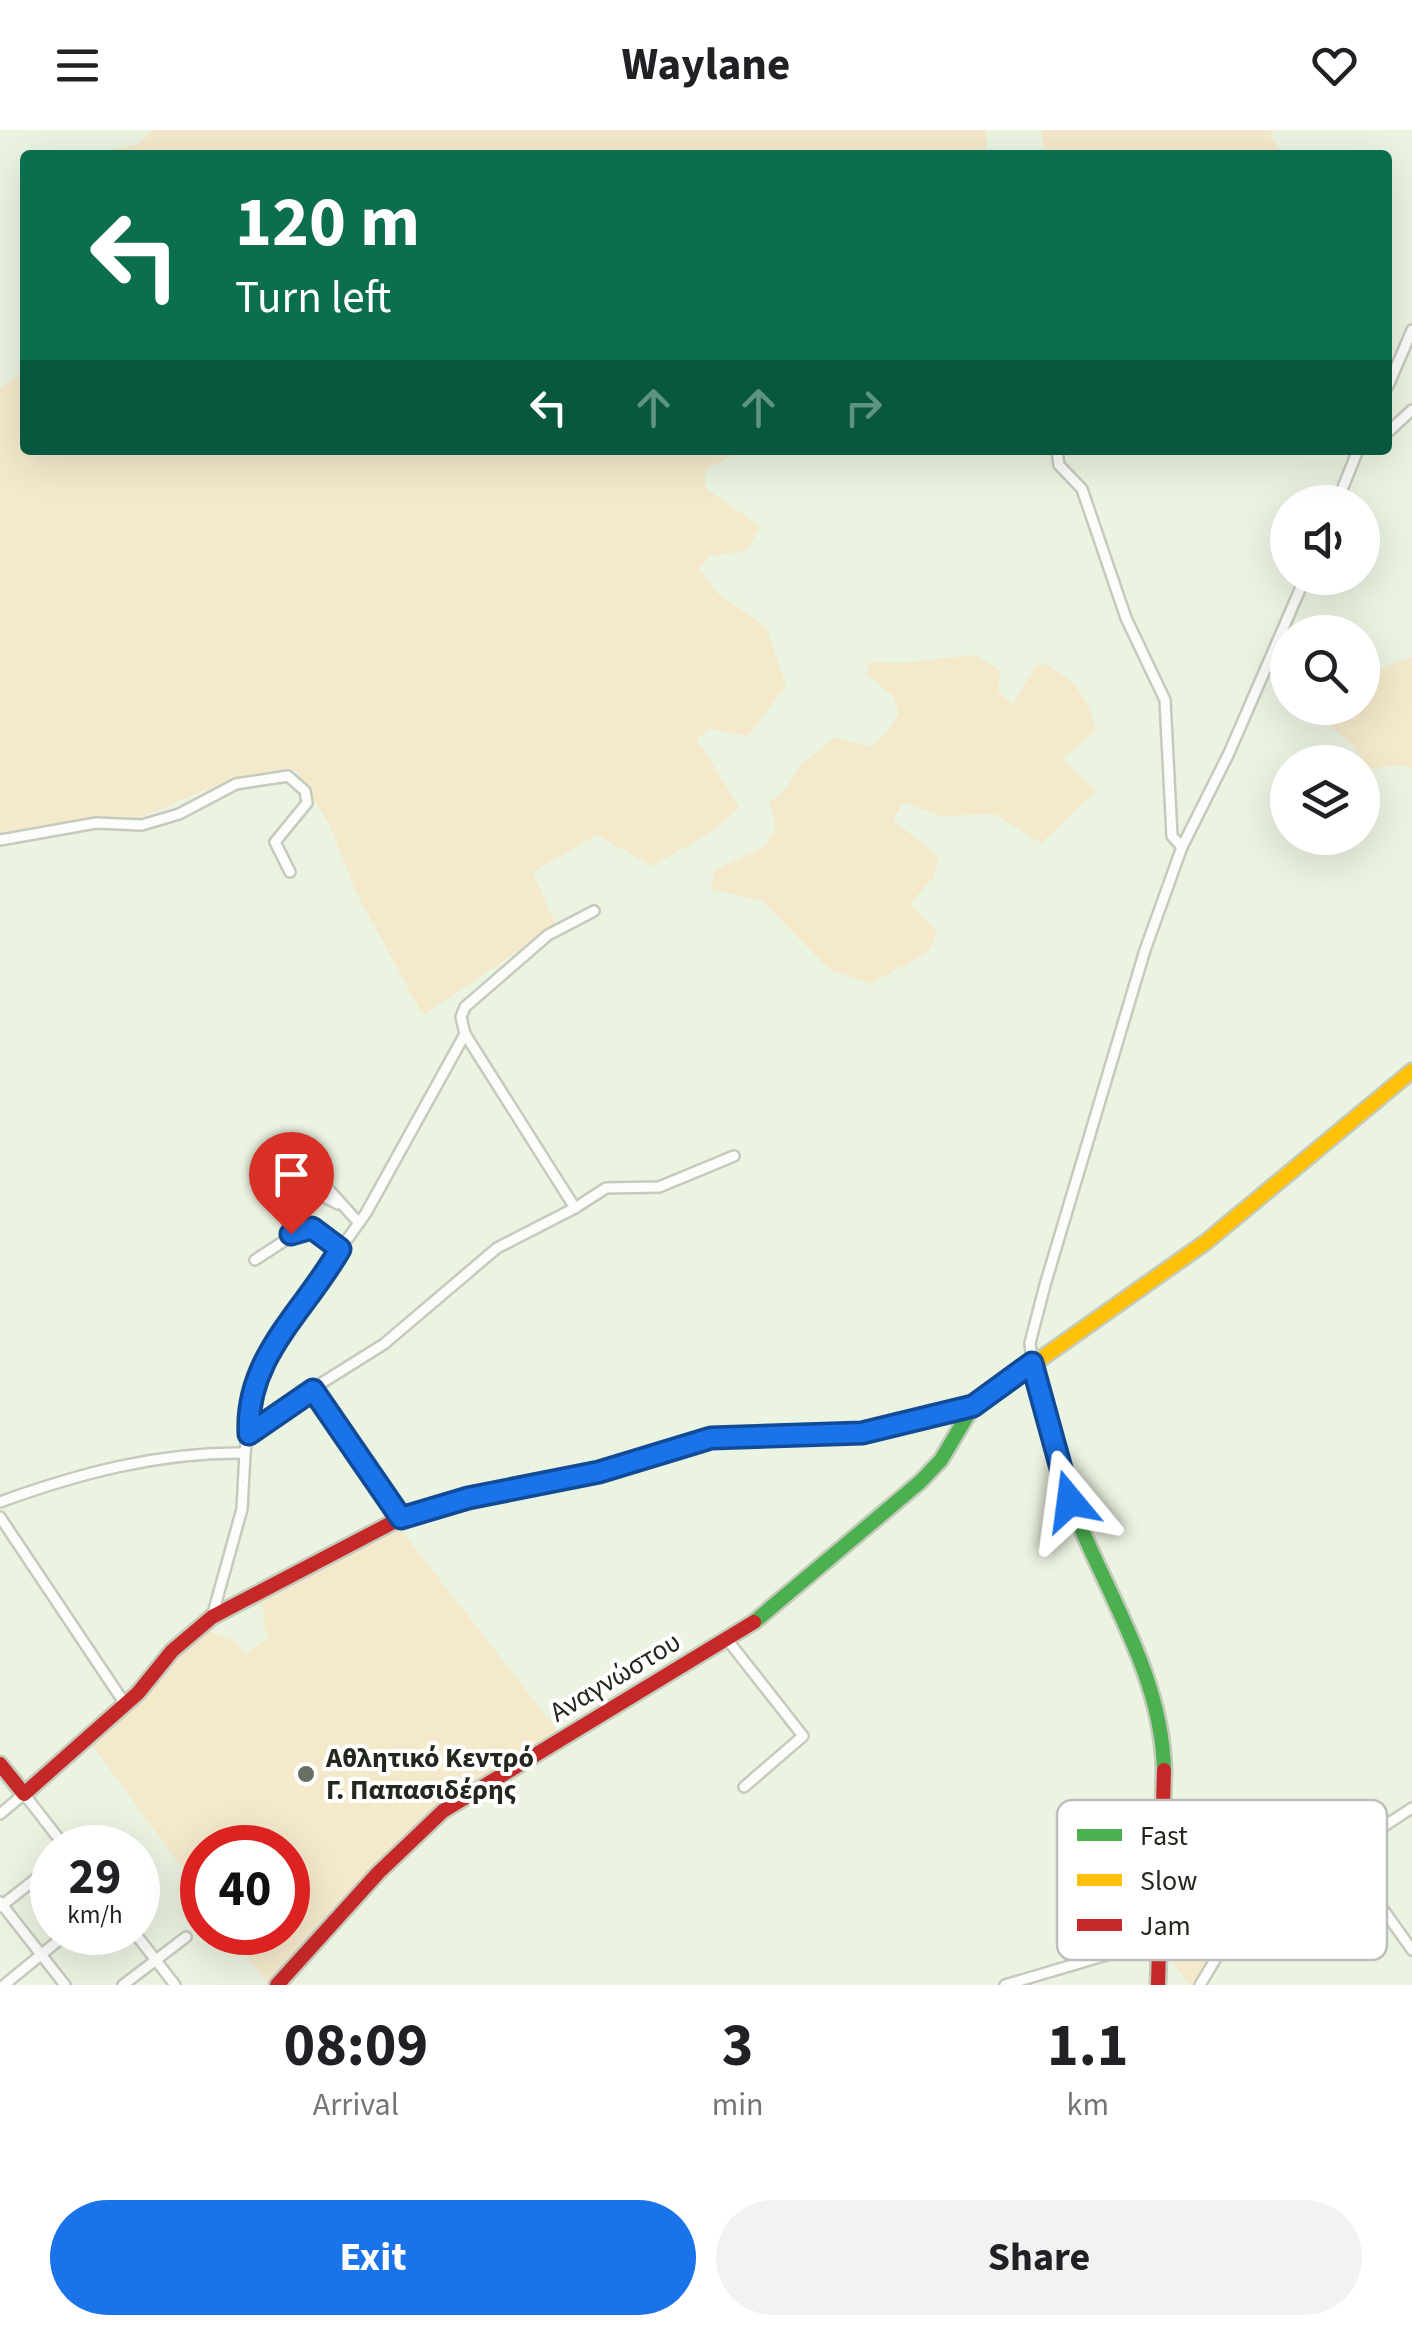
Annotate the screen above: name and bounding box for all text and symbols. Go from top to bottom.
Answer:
text: Waylane [622,33,790,97]
icon: menu [50,38,105,93]
icon: heart [1307,38,1362,93]
text: 120 m [235,173,420,273]
icon: left [70,190,200,320]
text: Turn left [235,266,391,330]
icon: left [521,380,576,435]
icon: ahead [626,380,681,435]
icon: ahead [731,380,786,435]
icon: right [836,380,891,435]
map controls [1270,485,1380,855]
button: sound [1270,485,1380,595]
button: search [1270,615,1380,725]
button: layers [1270,745,1380,855]
pin [249,1132,334,1235]
icon: arrive [264,1147,319,1202]
position arrow [1018,1449,1122,1553]
street label: Αναγνώστου [542,1622,688,1732]
place label: Αθλητικό Κεντρό Γ. Παπασιδέρης [325,1738,534,1810]
marker: Αθλητικό Κεντρό Γ. Παπασιδέρης [295,1763,317,1785]
legend [1057,1800,1387,1960]
text: Fast [1140,1816,1188,1856]
speed limit sign: 40 [180,1825,310,1955]
text: 29 [69,1842,121,1913]
text: Slow [1140,1861,1197,1901]
text: km/h [67,1897,123,1933]
text: Jam [1140,1906,1191,1946]
text: 08:09 [283,2004,428,2089]
text: 3 [722,2004,754,2089]
text: 1.1 [1047,2004,1128,2089]
text: Arrival [313,2082,399,2128]
text: min [712,2082,764,2128]
text: km [1067,2082,1109,2128]
button: Exit [50,2200,696,2315]
button: Share [716,2200,1362,2315]

